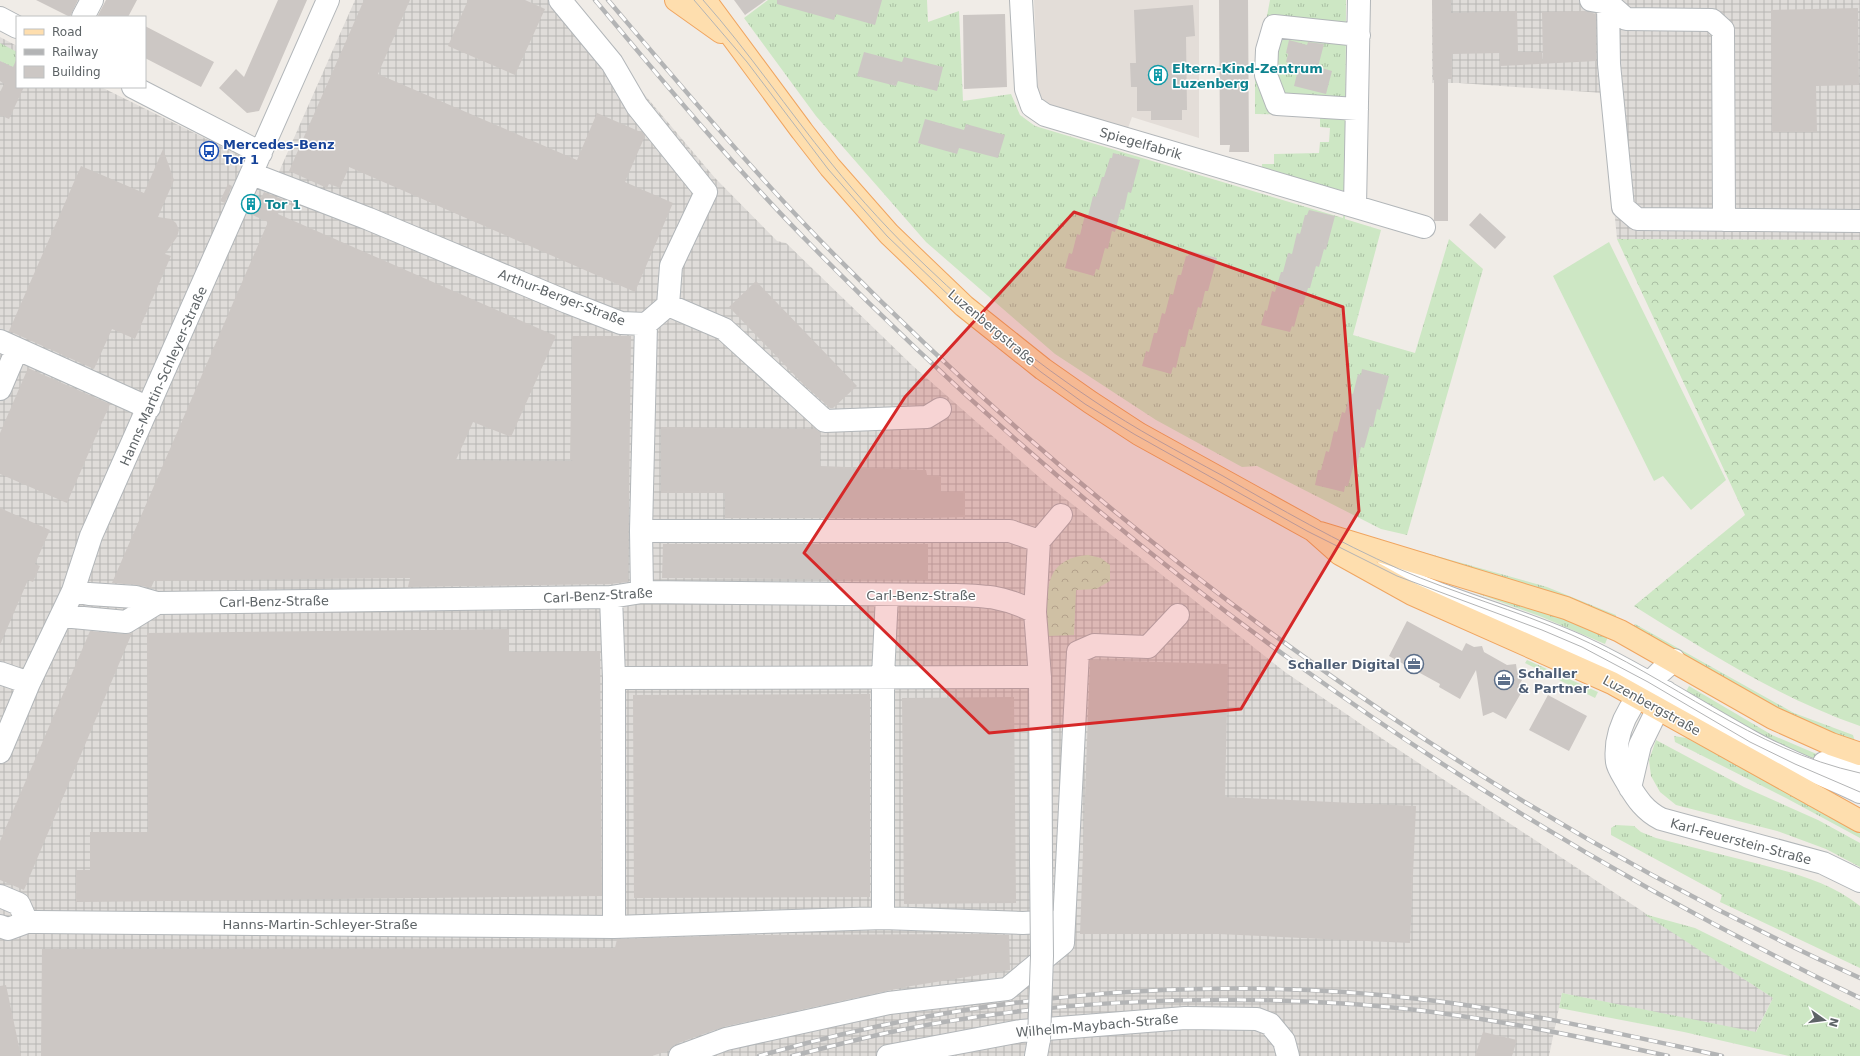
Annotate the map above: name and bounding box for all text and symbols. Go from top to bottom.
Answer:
legend [16,16,146,88]
text: Road [52,25,82,39]
text: Railway [52,45,98,59]
place label: Eltern-Kind-Zentrum Luzenberg [1172,61,1323,91]
building icon: Eltern-Kind-Zentrum Luzenberg [1147,64,1169,86]
text: Building [52,65,101,79]
street label: Spiegelfabrik [1098,125,1184,163]
place label: Mercedes-Benz Tor 1 [223,137,335,167]
bus stop icon: Mercedes-Benz Tor 1 [198,140,220,162]
building icon: Tor 1 [240,193,262,215]
place label: Tor 1 [265,197,301,212]
street label: Arthur-Berger-Straße [496,266,627,329]
street label: Hanns-Martin-Schleyer-Straße [117,284,210,468]
street label: Luzenbergstraße [945,287,1038,368]
street label: Carl-Benz-Straße [543,585,653,606]
street label: Carl-Benz-Straße [866,588,976,603]
street label: Carl-Benz-Straße [219,593,329,610]
office icon: Schaller Digital [1403,653,1425,675]
place label: Schaller Digital [1288,657,1400,672]
place label: Schaller & Partner [1518,666,1590,696]
office icon: Schaller & Partner [1493,669,1515,691]
street label: Luzenbergstraße [1600,672,1703,738]
street label: Karl-Feuerstein-Straße [1669,815,1813,868]
street label: Hanns-Martin-Schleyer-Straße [223,917,417,932]
north arrow [1804,1000,1844,1040]
street label: Wilhelm-Maybach-Straße [1015,1011,1179,1040]
text: N [1826,1016,1841,1028]

